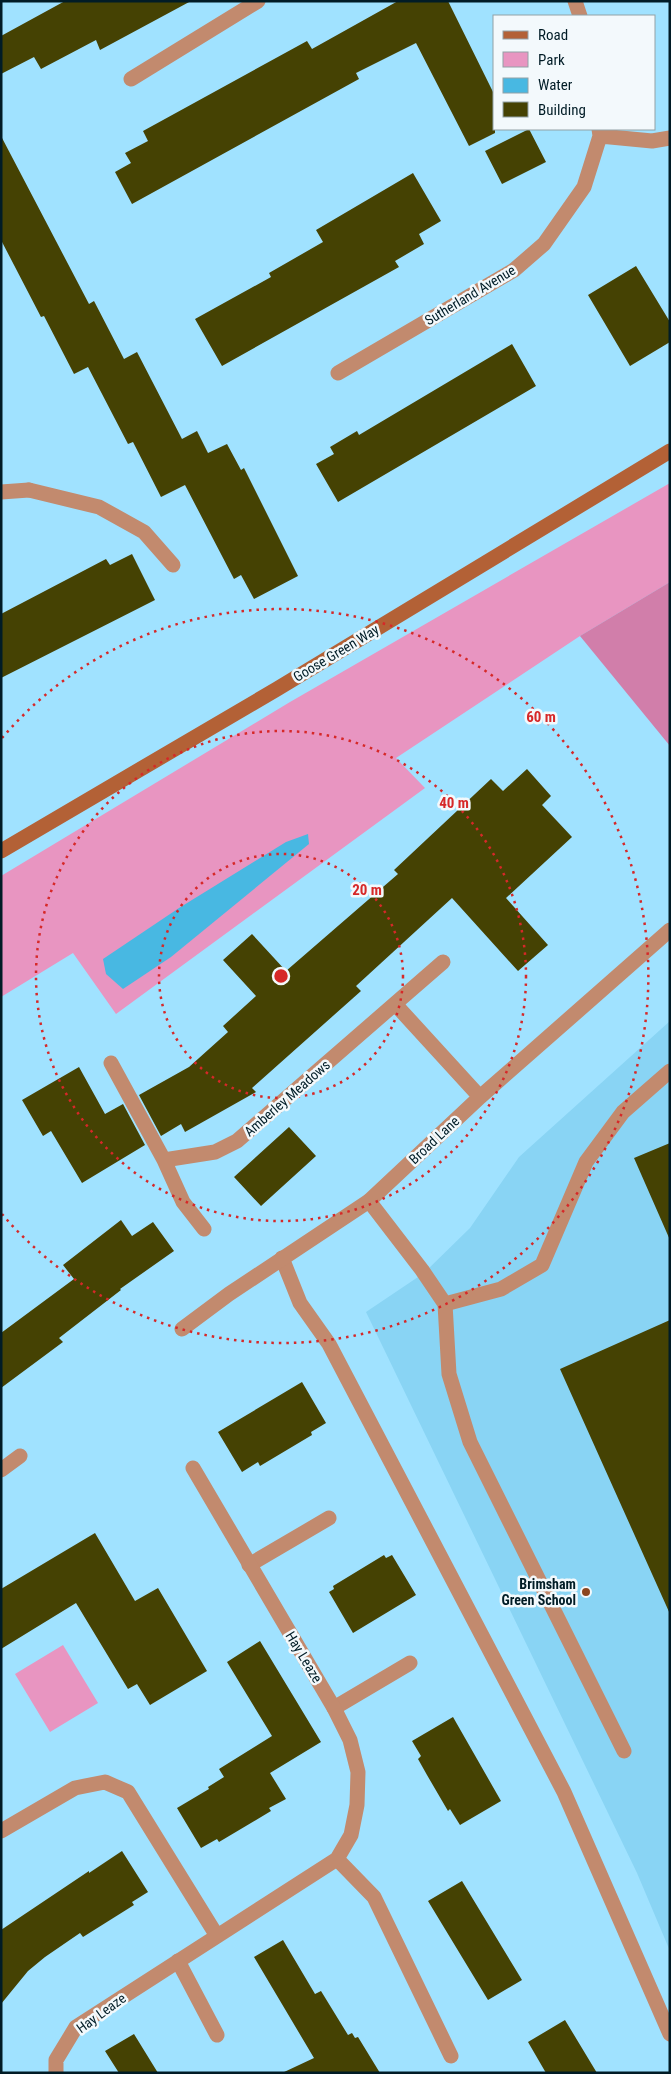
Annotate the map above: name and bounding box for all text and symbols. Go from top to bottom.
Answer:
legend [493,15,656,130]
text: Road [538,26,568,44]
text: Park [538,51,565,69]
text: Water [538,76,573,94]
text: Building [538,101,586,119]
street label: Sutherland Avenue [422,261,519,328]
street label: Goose Green Way [290,621,382,685]
text: 60 m [526,708,556,726]
text: 40 m [439,794,469,812]
text: 20 m [352,881,382,899]
centre of rings [272,967,290,985]
street label: Amberley Meadows [241,1056,333,1140]
street label: Broad Lane [406,1113,463,1167]
place label: Brimsham Green School [501,1576,576,1608]
marker: Brimsham Green School [580,1586,592,1598]
street label: Hay Leaze [283,1629,326,1686]
street label: Hay Leaze [73,1990,129,2036]

